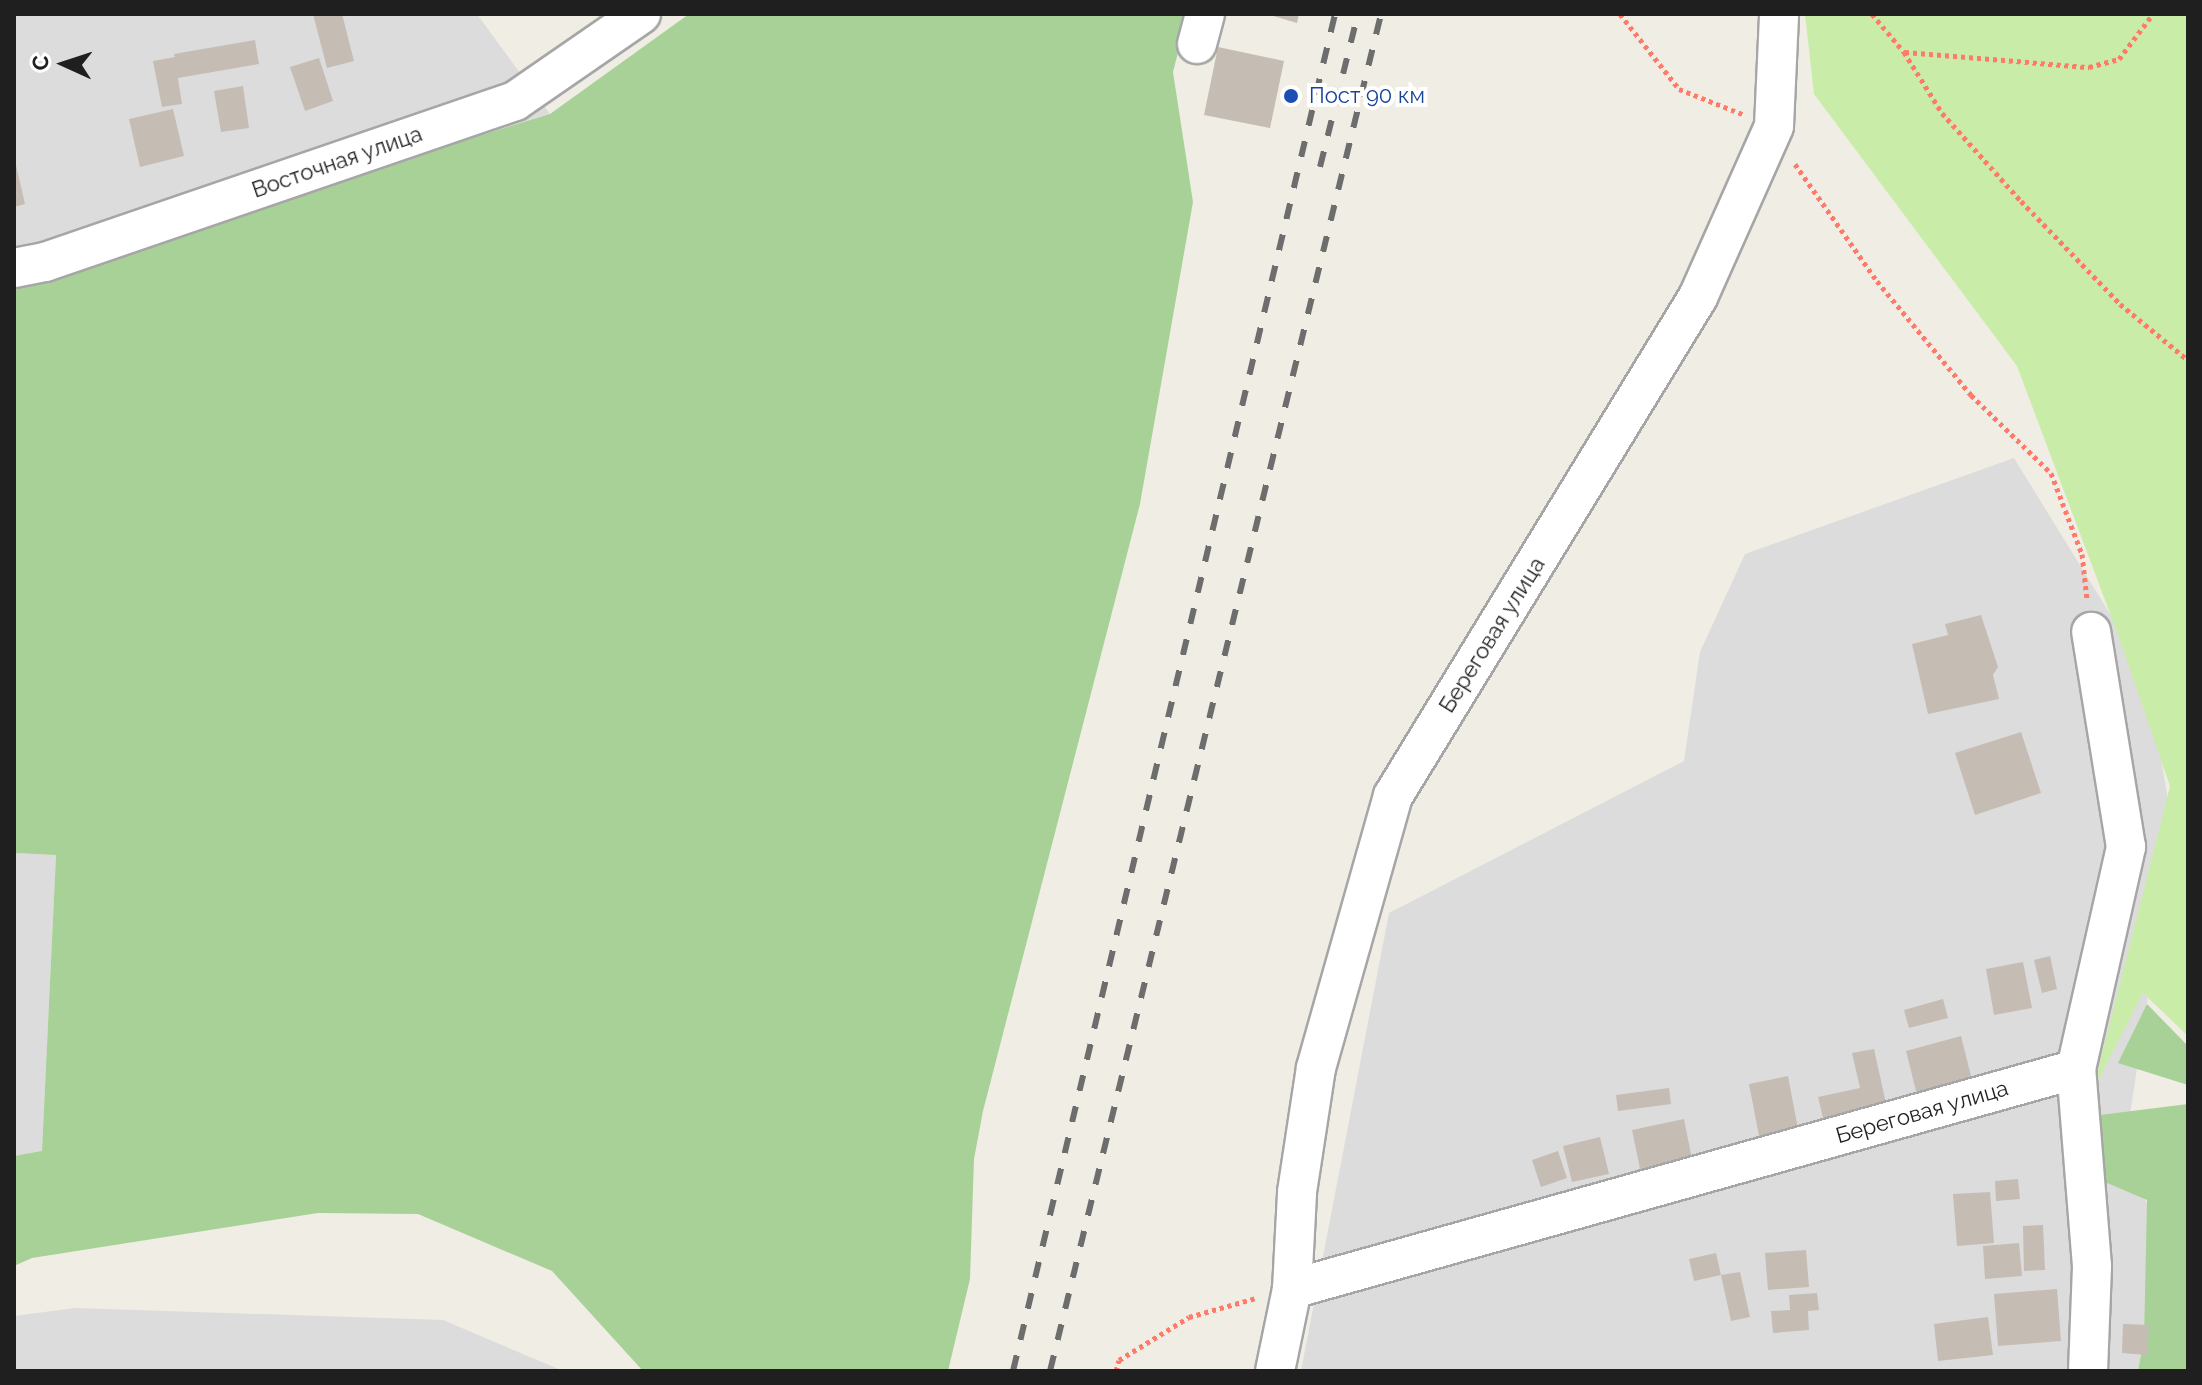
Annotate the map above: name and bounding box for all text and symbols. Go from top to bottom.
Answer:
north arrow [24,24,104,104]
text: С [27,55,53,71]
place label: Пост 90 км [1309,83,1425,109]
marker: Пост 90 км [1280,85,1302,107]
street label: Восточная улица [248,120,426,204]
street label: Береговая улица [1433,552,1551,718]
street label: Береговая улица [1832,1075,2012,1149]

